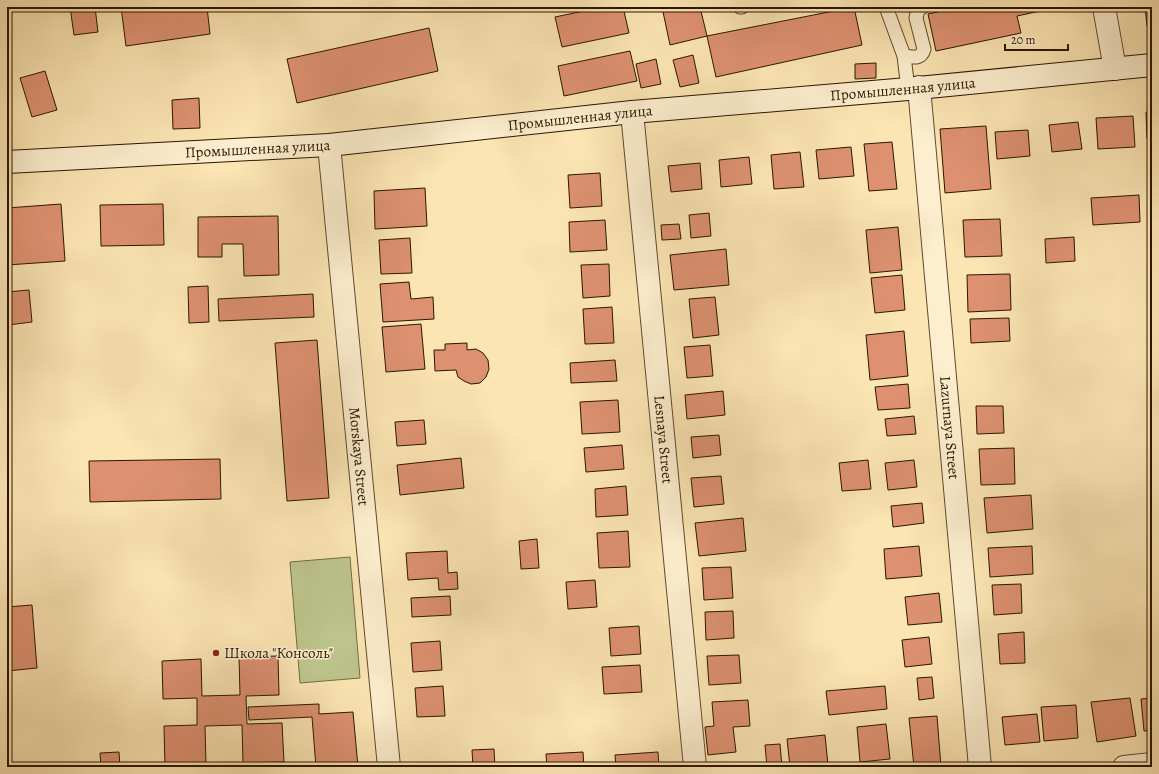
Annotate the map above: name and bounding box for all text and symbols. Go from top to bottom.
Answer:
scale bar [1005,26,1068,52]
text: 20 m [1011,32,1035,48]
street label: Промышленная улица [829,72,976,105]
street label: Промышленная улица [507,100,653,135]
street label: Промышленная улица [184,135,331,163]
street label: Lazurnaya Street [935,375,964,480]
street label: Lesnaya Street [649,394,678,485]
street label: Morskaya Street [344,406,374,507]
place label: Школа "Консоль" [224,643,333,663]
marker: Школа "Консоль" [211,648,221,658]

